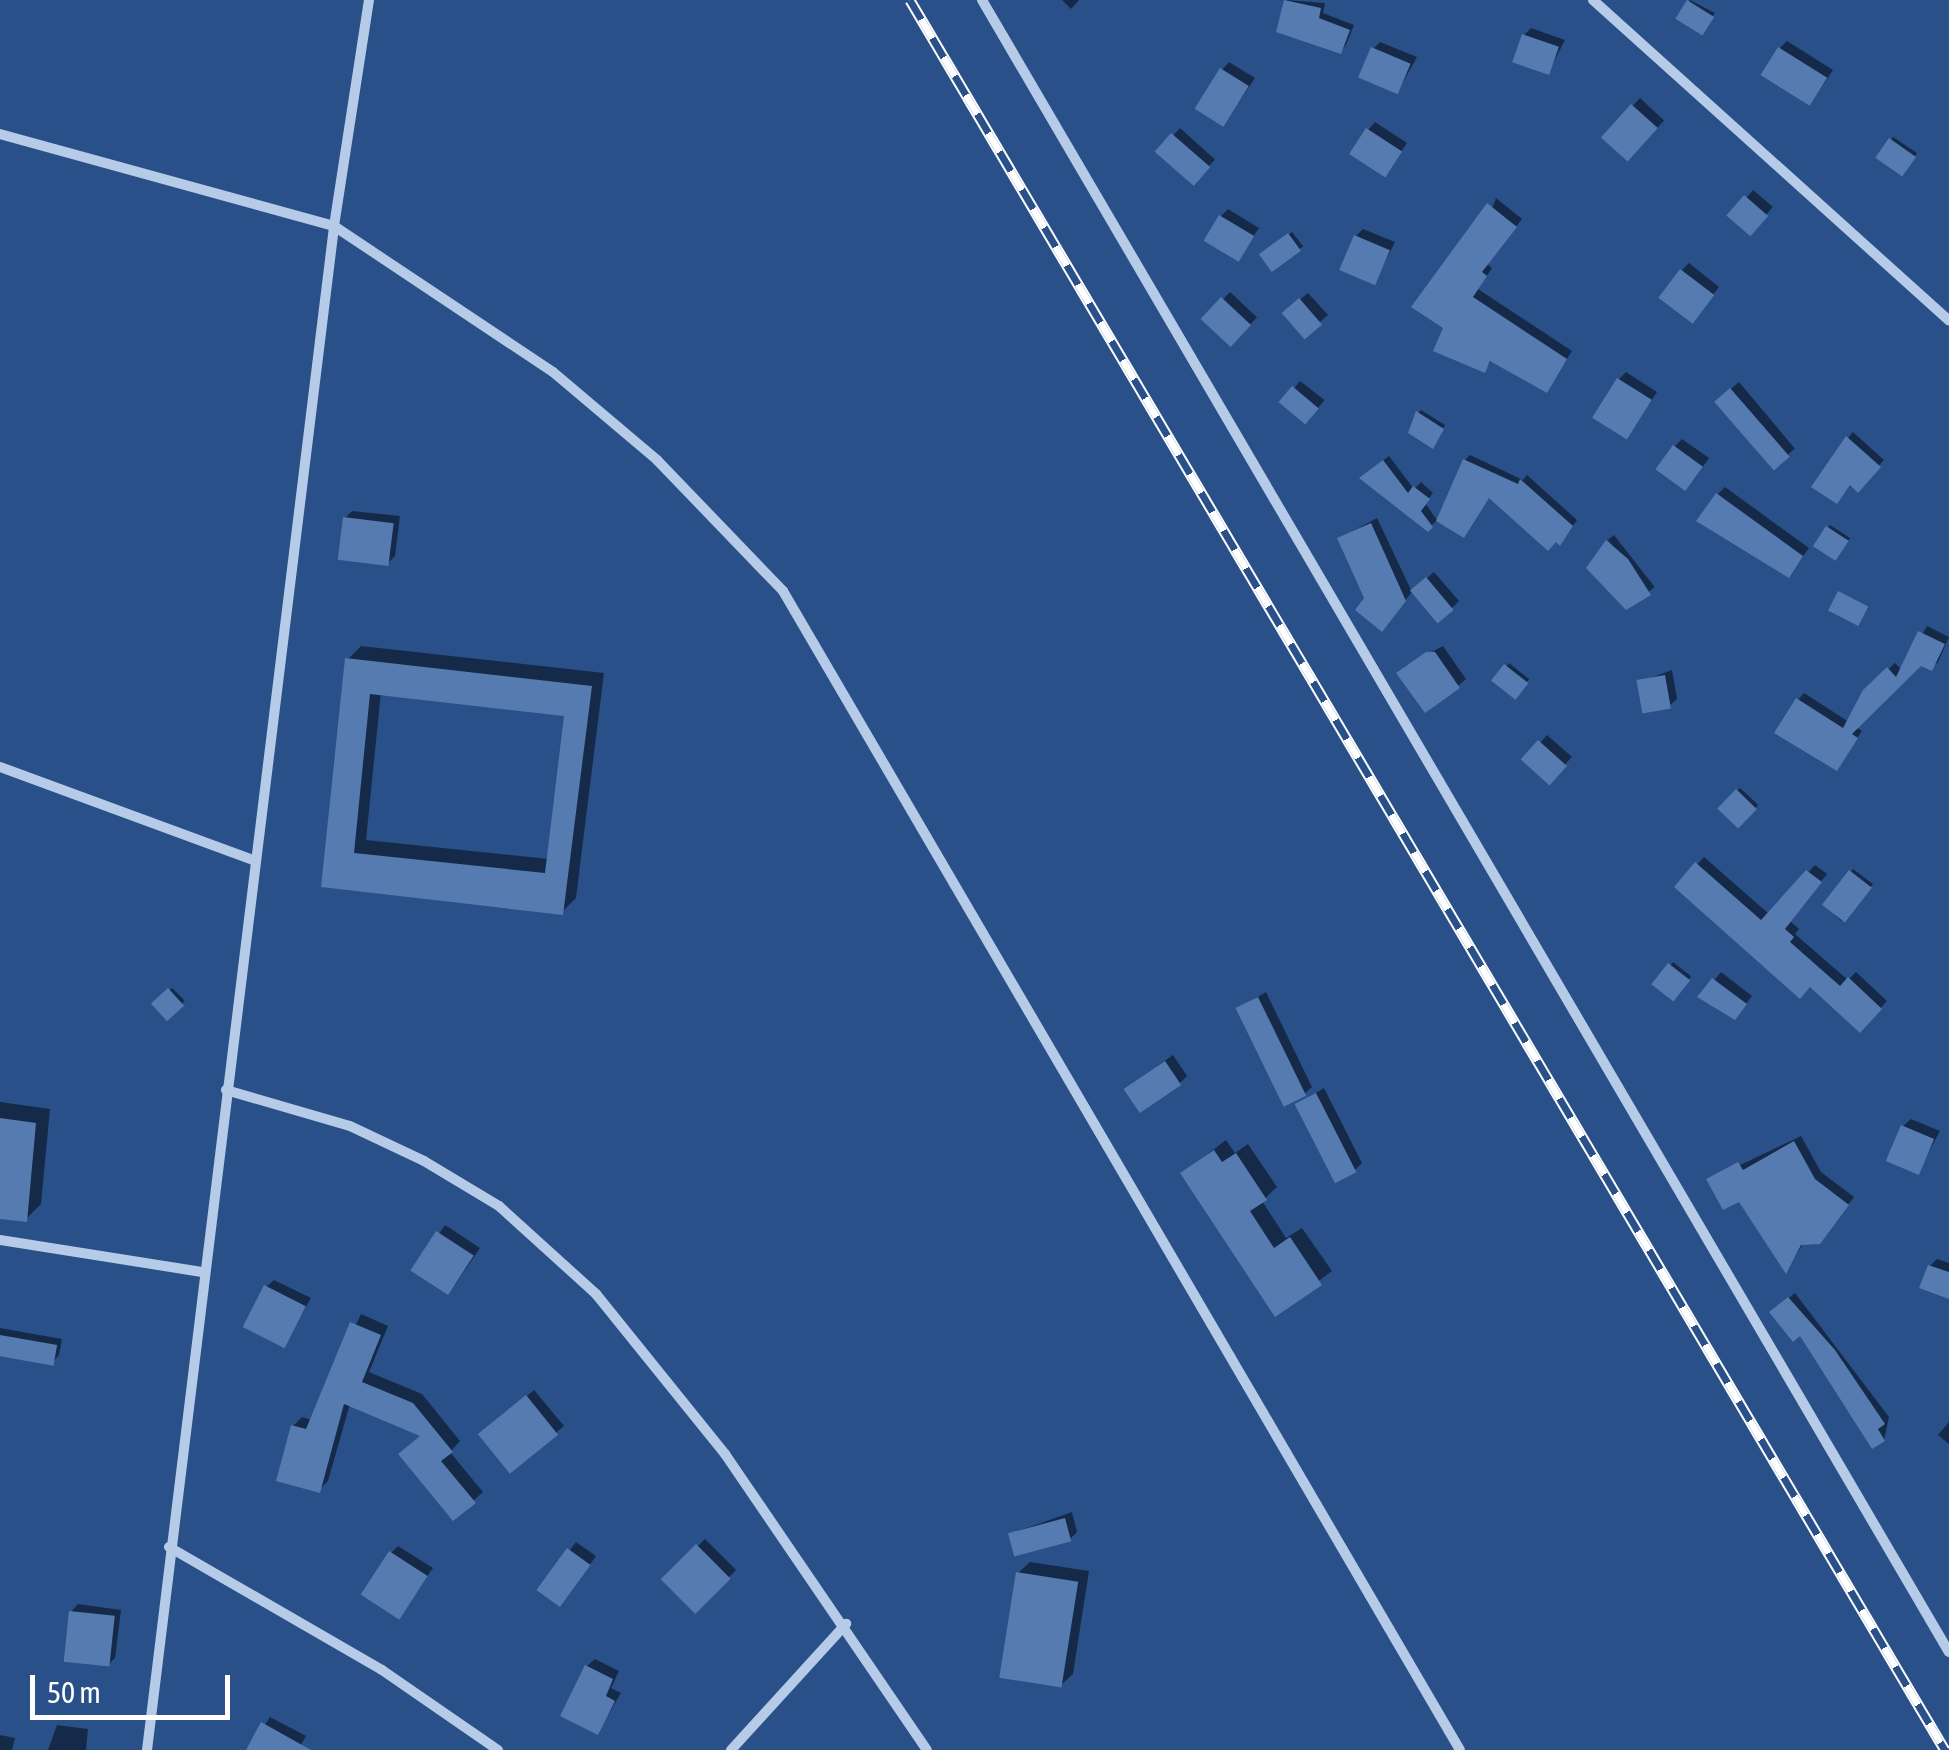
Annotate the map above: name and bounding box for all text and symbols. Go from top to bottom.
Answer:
scale bar [35,1655,235,1717]
text: 50 m [47,1675,101,1709]

